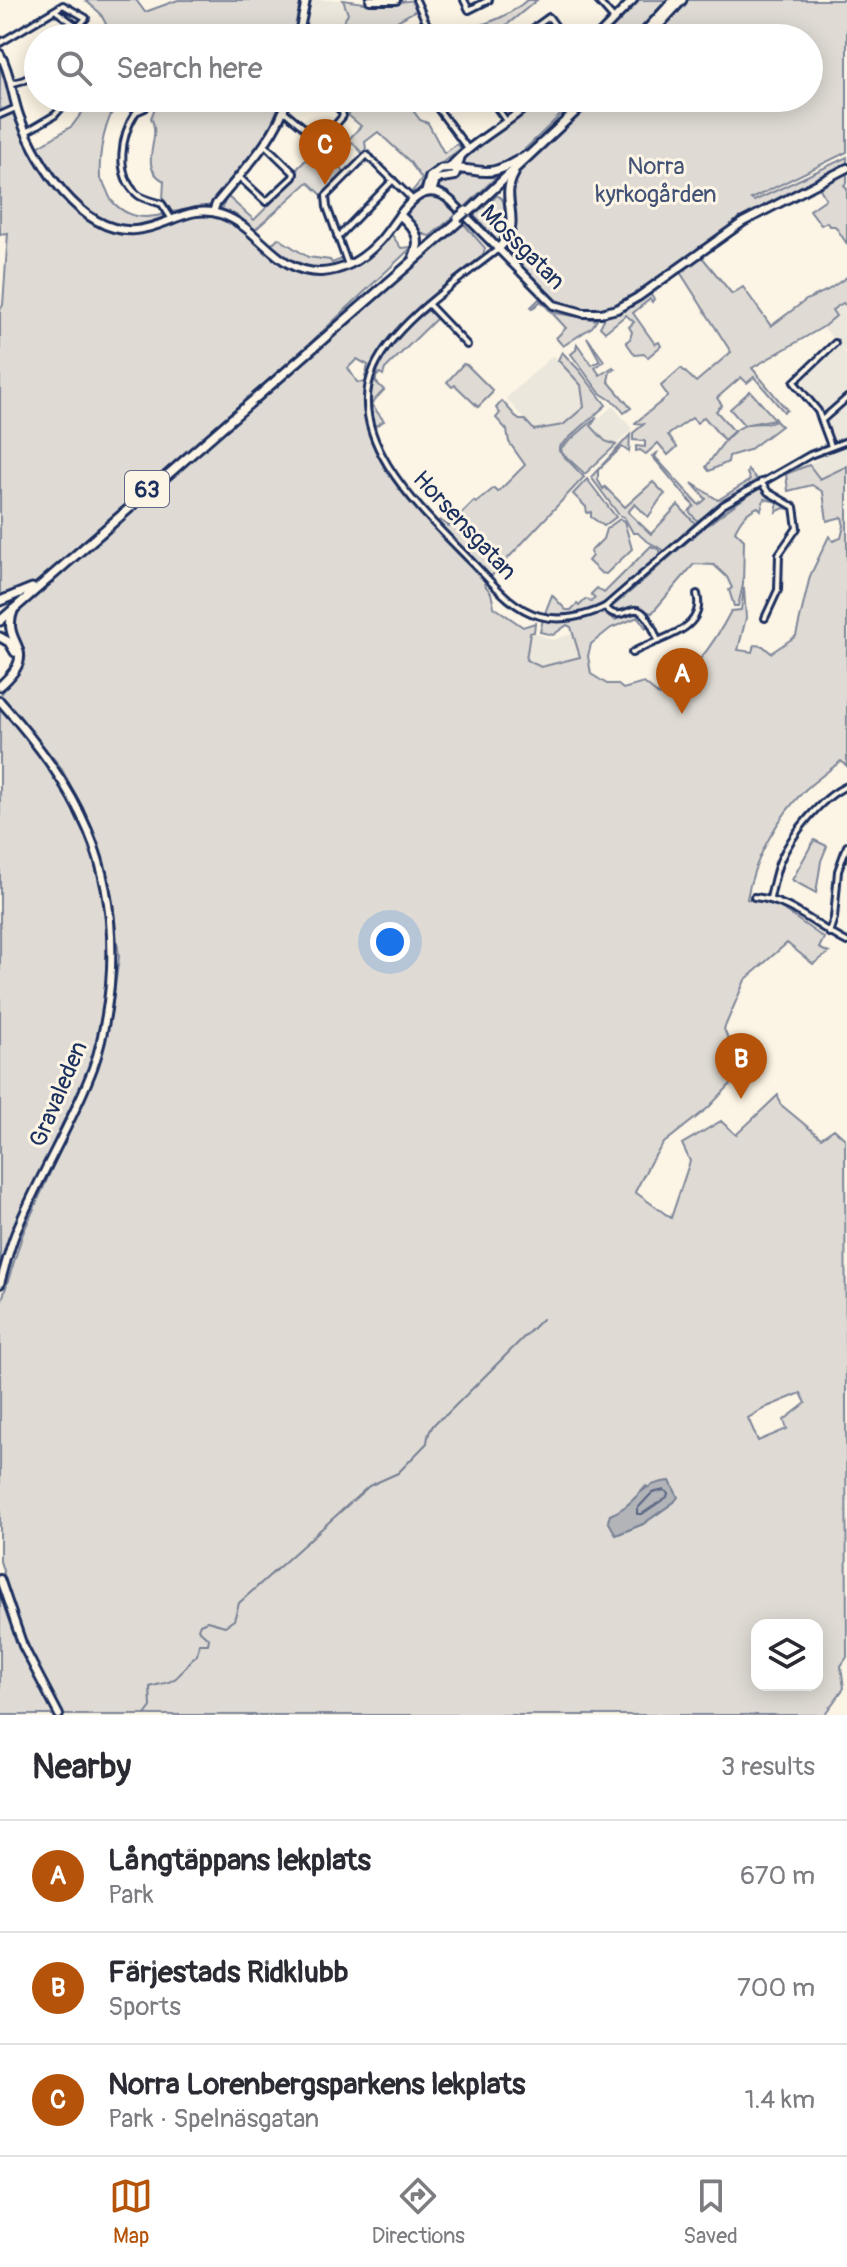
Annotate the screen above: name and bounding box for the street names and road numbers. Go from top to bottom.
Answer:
street label: Mossgatan [474,199,571,296]
street label: Horsensgatan [407,465,523,586]
road number: 63 [125,471,169,507]
street label: Gravaleden [23,1037,94,1151]

